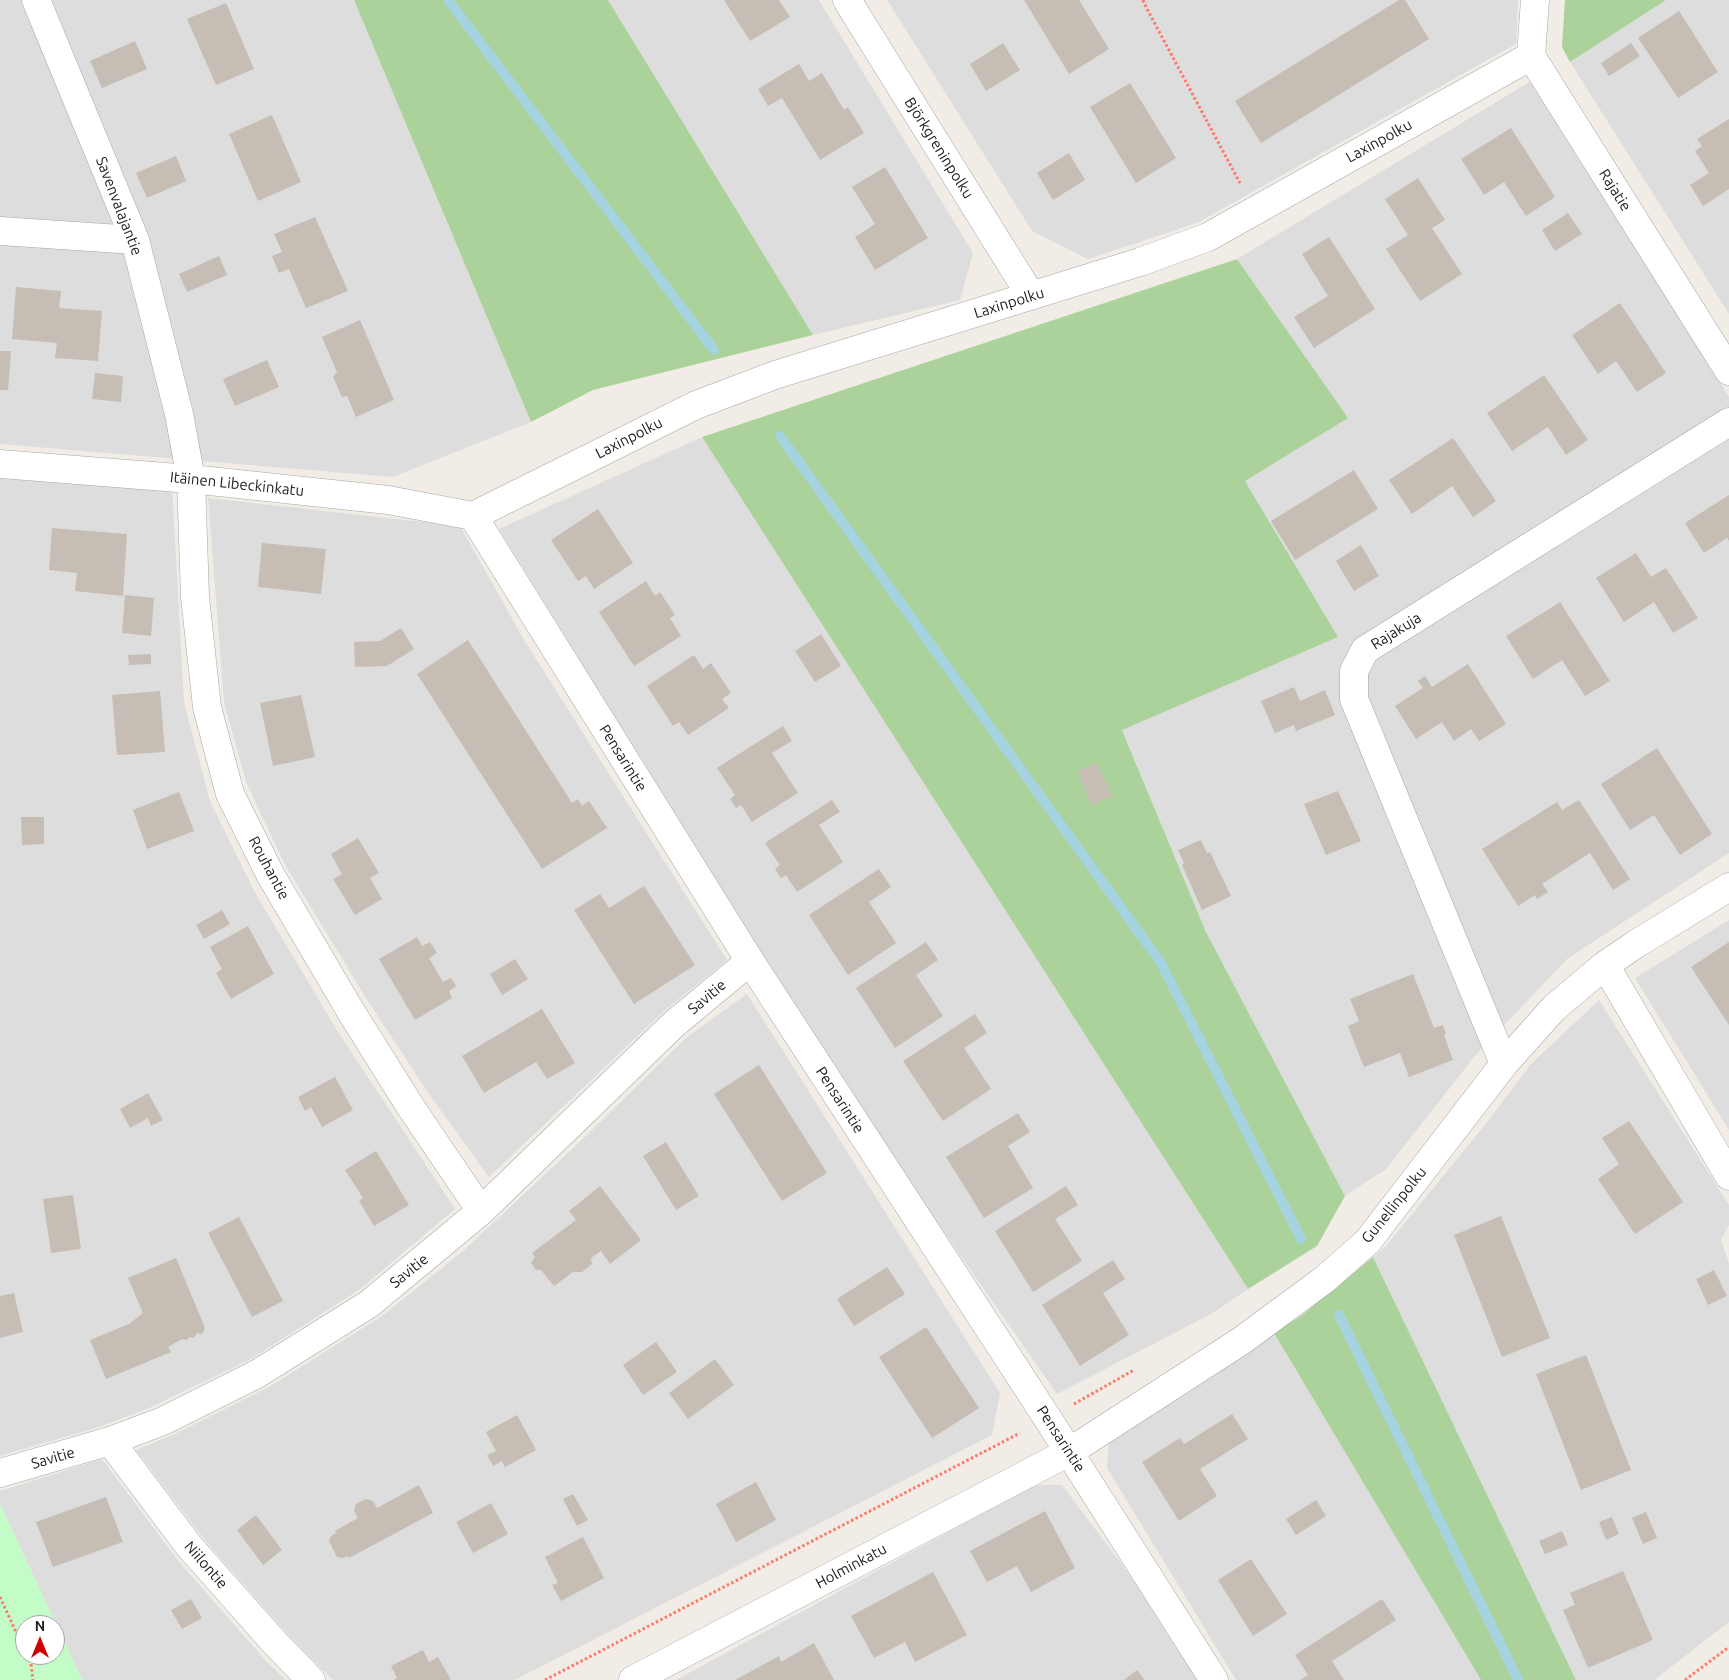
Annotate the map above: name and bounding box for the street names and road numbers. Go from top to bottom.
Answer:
street label: Björkgreninpolku [901,94,977,202]
street label: Laxinpolku [1343,115,1415,167]
street label: Savenvalajantie [92,154,146,258]
street label: Rajatie [1595,166,1635,214]
street label: Laxinpolku [972,284,1046,322]
street label: Laxinpolku [593,413,665,463]
street label: Itäinen Libeckinkatu [169,468,305,500]
street label: Rajakuja [1368,609,1424,653]
street label: Pensarintie [595,721,651,795]
street label: Rouhantie [245,833,293,903]
street label: Savitie [684,976,730,1018]
street label: Pensarintie [812,1063,868,1137]
street label: Gunellinpolku [1358,1163,1430,1247]
street label: Savitie [386,1250,432,1292]
street label: Pensarintie [1033,1402,1089,1476]
street label: Savitie [29,1443,77,1473]
street label: Niilontie [180,1538,232,1592]
street label: Holminkatu [812,1540,890,1592]

